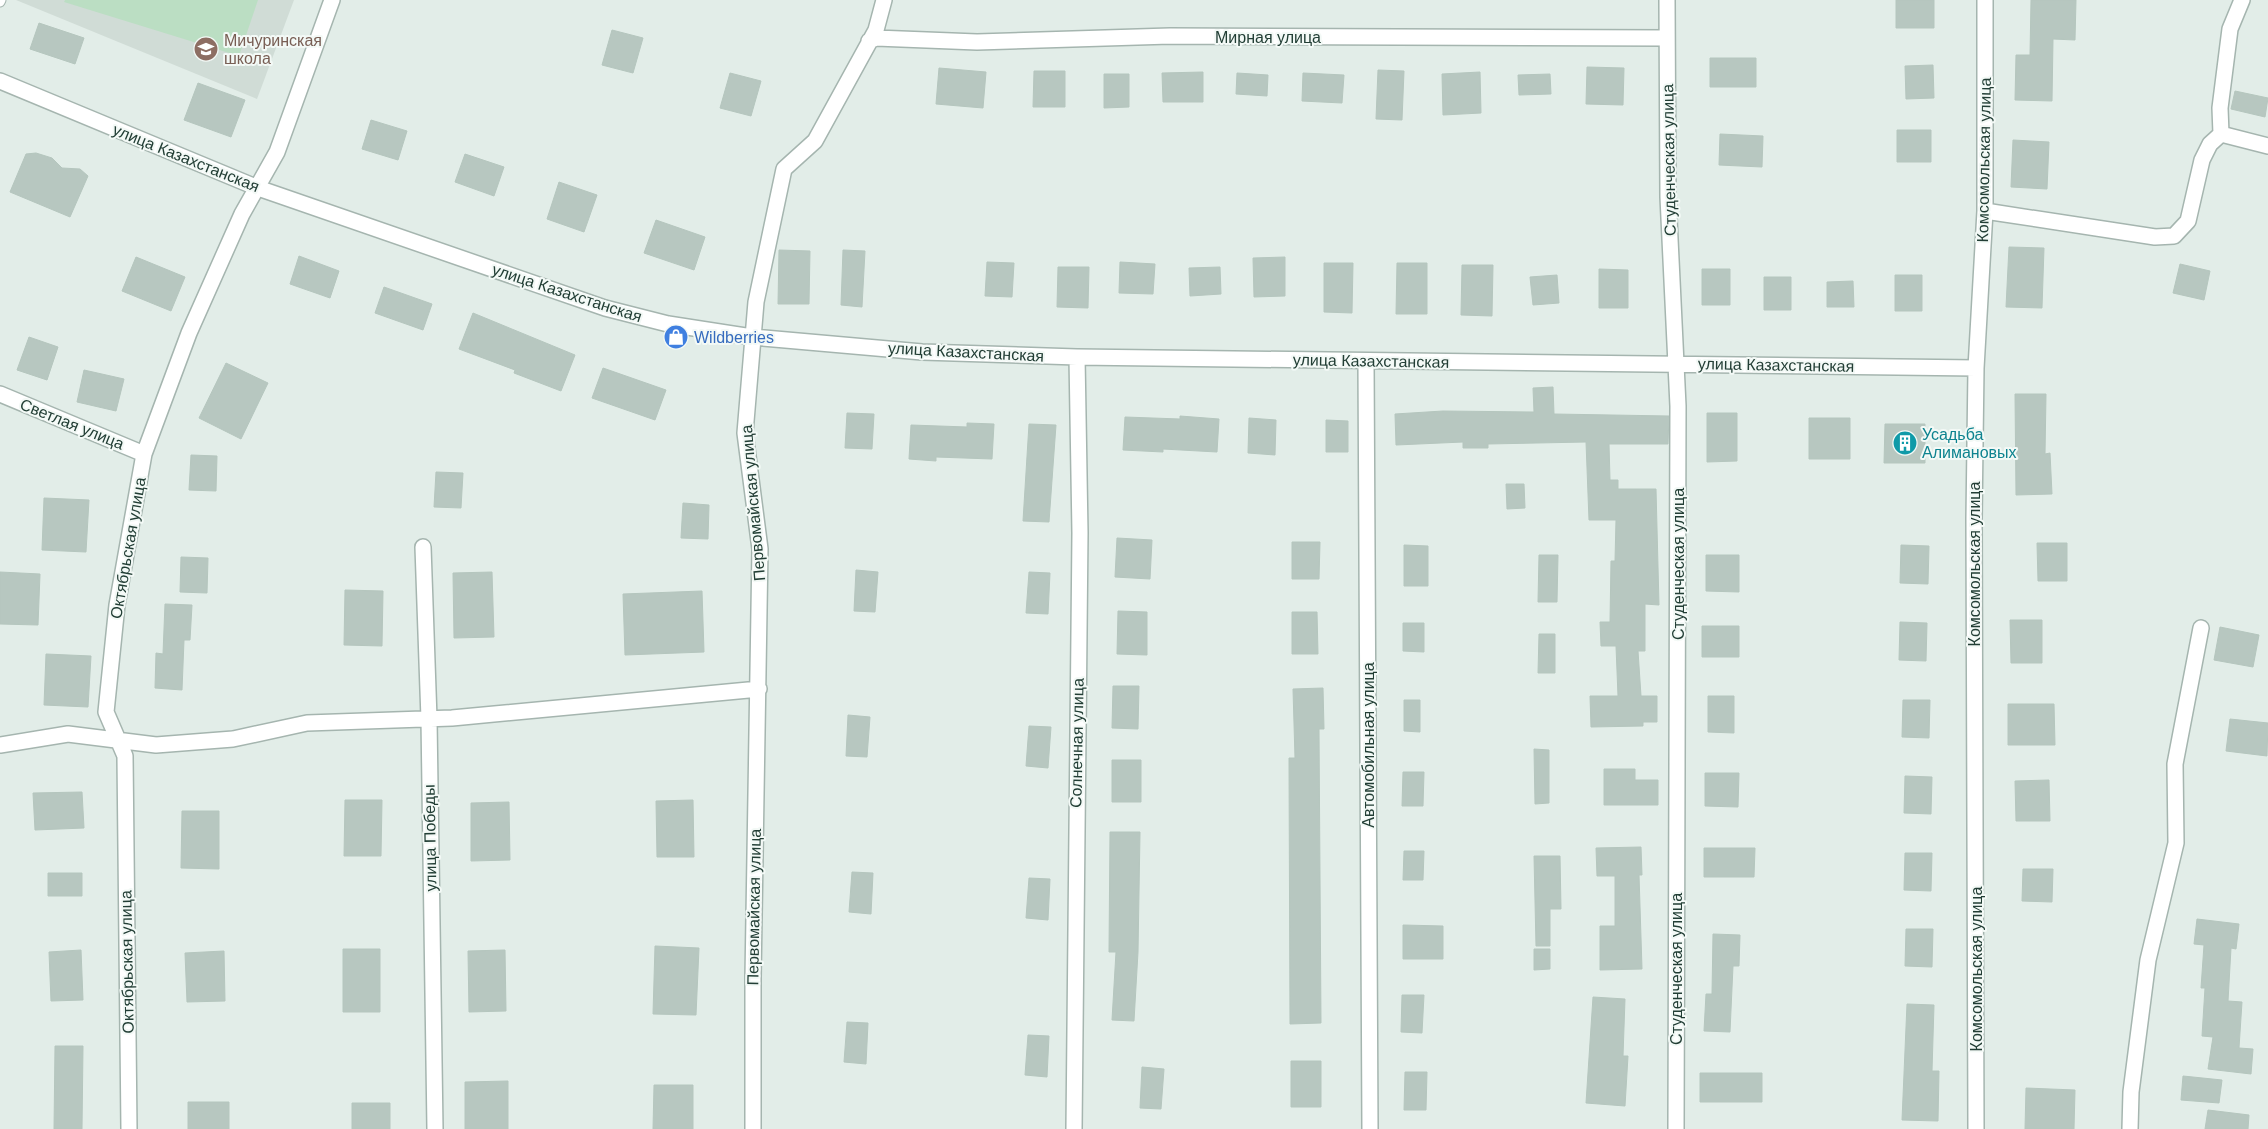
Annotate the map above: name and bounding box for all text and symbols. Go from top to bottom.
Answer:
street label: Мирная улица [1215,29,1321,46]
place label: Мичуринская школа [224,32,322,67]
school or university icon: Мичуринская школа [193,36,219,62]
street label: Комсомольская улица [1974,77,1994,243]
street label: Студенческая улица [1659,84,1679,236]
street label: улица Казахстанская [110,121,262,195]
street label: улица Казахстанская [490,261,644,325]
shop icon: Wildberries [663,324,689,350]
place label: Wildberries [694,329,774,346]
street label: улица Казахстанская [887,339,1045,365]
street label: улица Казахстанская [1293,351,1449,371]
street label: улица Казахстанская [1698,355,1854,375]
street label: Светлая улица [18,395,127,453]
street label: Первомайская улица [738,424,768,582]
place label: Усадьба Алимановых [1922,426,2017,461]
building icon: Усадьба Алимановых [1892,430,1918,456]
street label: Октябрьская улица [107,476,149,620]
street label: Комсомольская улица [1966,481,1983,646]
street label: Студенческая улица [1670,488,1687,640]
street label: Автомобильная улица [1360,662,1377,828]
street label: Солнечная улица [1067,678,1087,808]
street label: улица Победы [421,784,439,892]
street label: Первомайская улица [744,828,764,985]
street label: Комсомольская улица [1968,886,1985,1051]
street label: Октябрьская улица [117,890,137,1034]
street label: Студенческая улица [1668,893,1685,1045]

